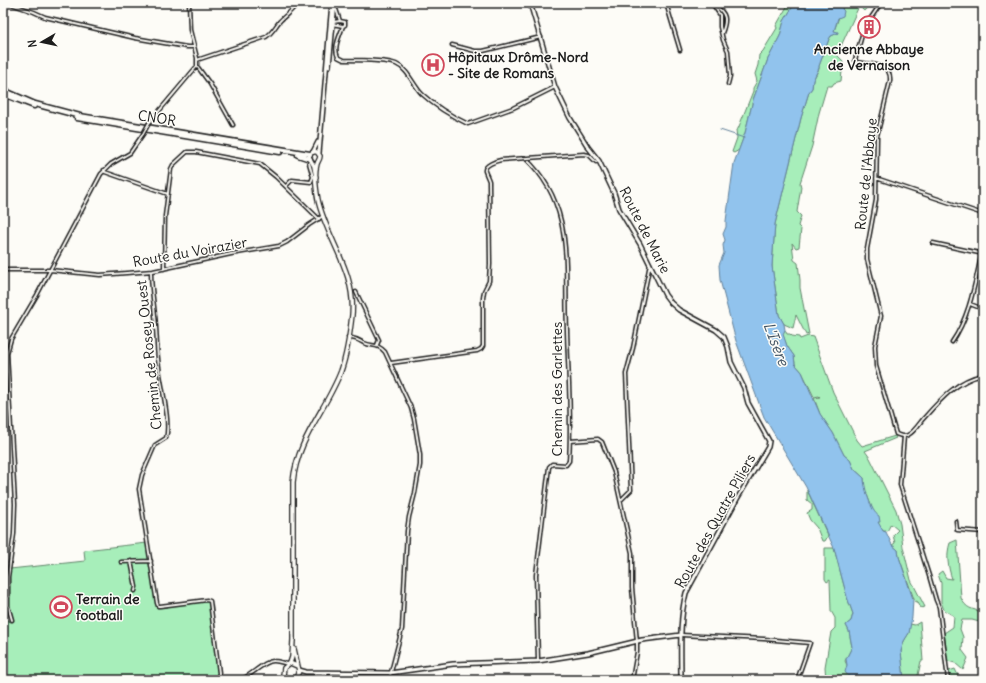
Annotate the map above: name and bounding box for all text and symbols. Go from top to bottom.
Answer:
building icon: Ancienne Abbaye de Vernaison [856,14,882,40]
north arrow [22,22,62,62]
text: N [25,39,40,48]
place label: Ancienne Abbaye de Vernaison [814,40,924,74]
place label: Hôpitaux Drôme-Nord - Site de Romans [448,48,589,82]
hospital icon: Hôpitaux Drôme-Nord - Site de Romans [420,52,446,78]
street label: CNOR [137,106,178,130]
street label: Route de l'Abbaye [851,117,881,231]
street label: Route de Marie [615,184,675,276]
street label: Route du Voirazier [131,233,249,271]
street label: Chemin de Rosey Ouest [132,279,166,431]
water label: L'Isère [760,319,794,369]
street label: Chemin des Garlettes [548,322,566,456]
street label: Route des Quatre Piliers [671,451,759,591]
place label: Terrain de football [76,590,140,624]
sports icon: Terrain de football [48,594,74,620]

